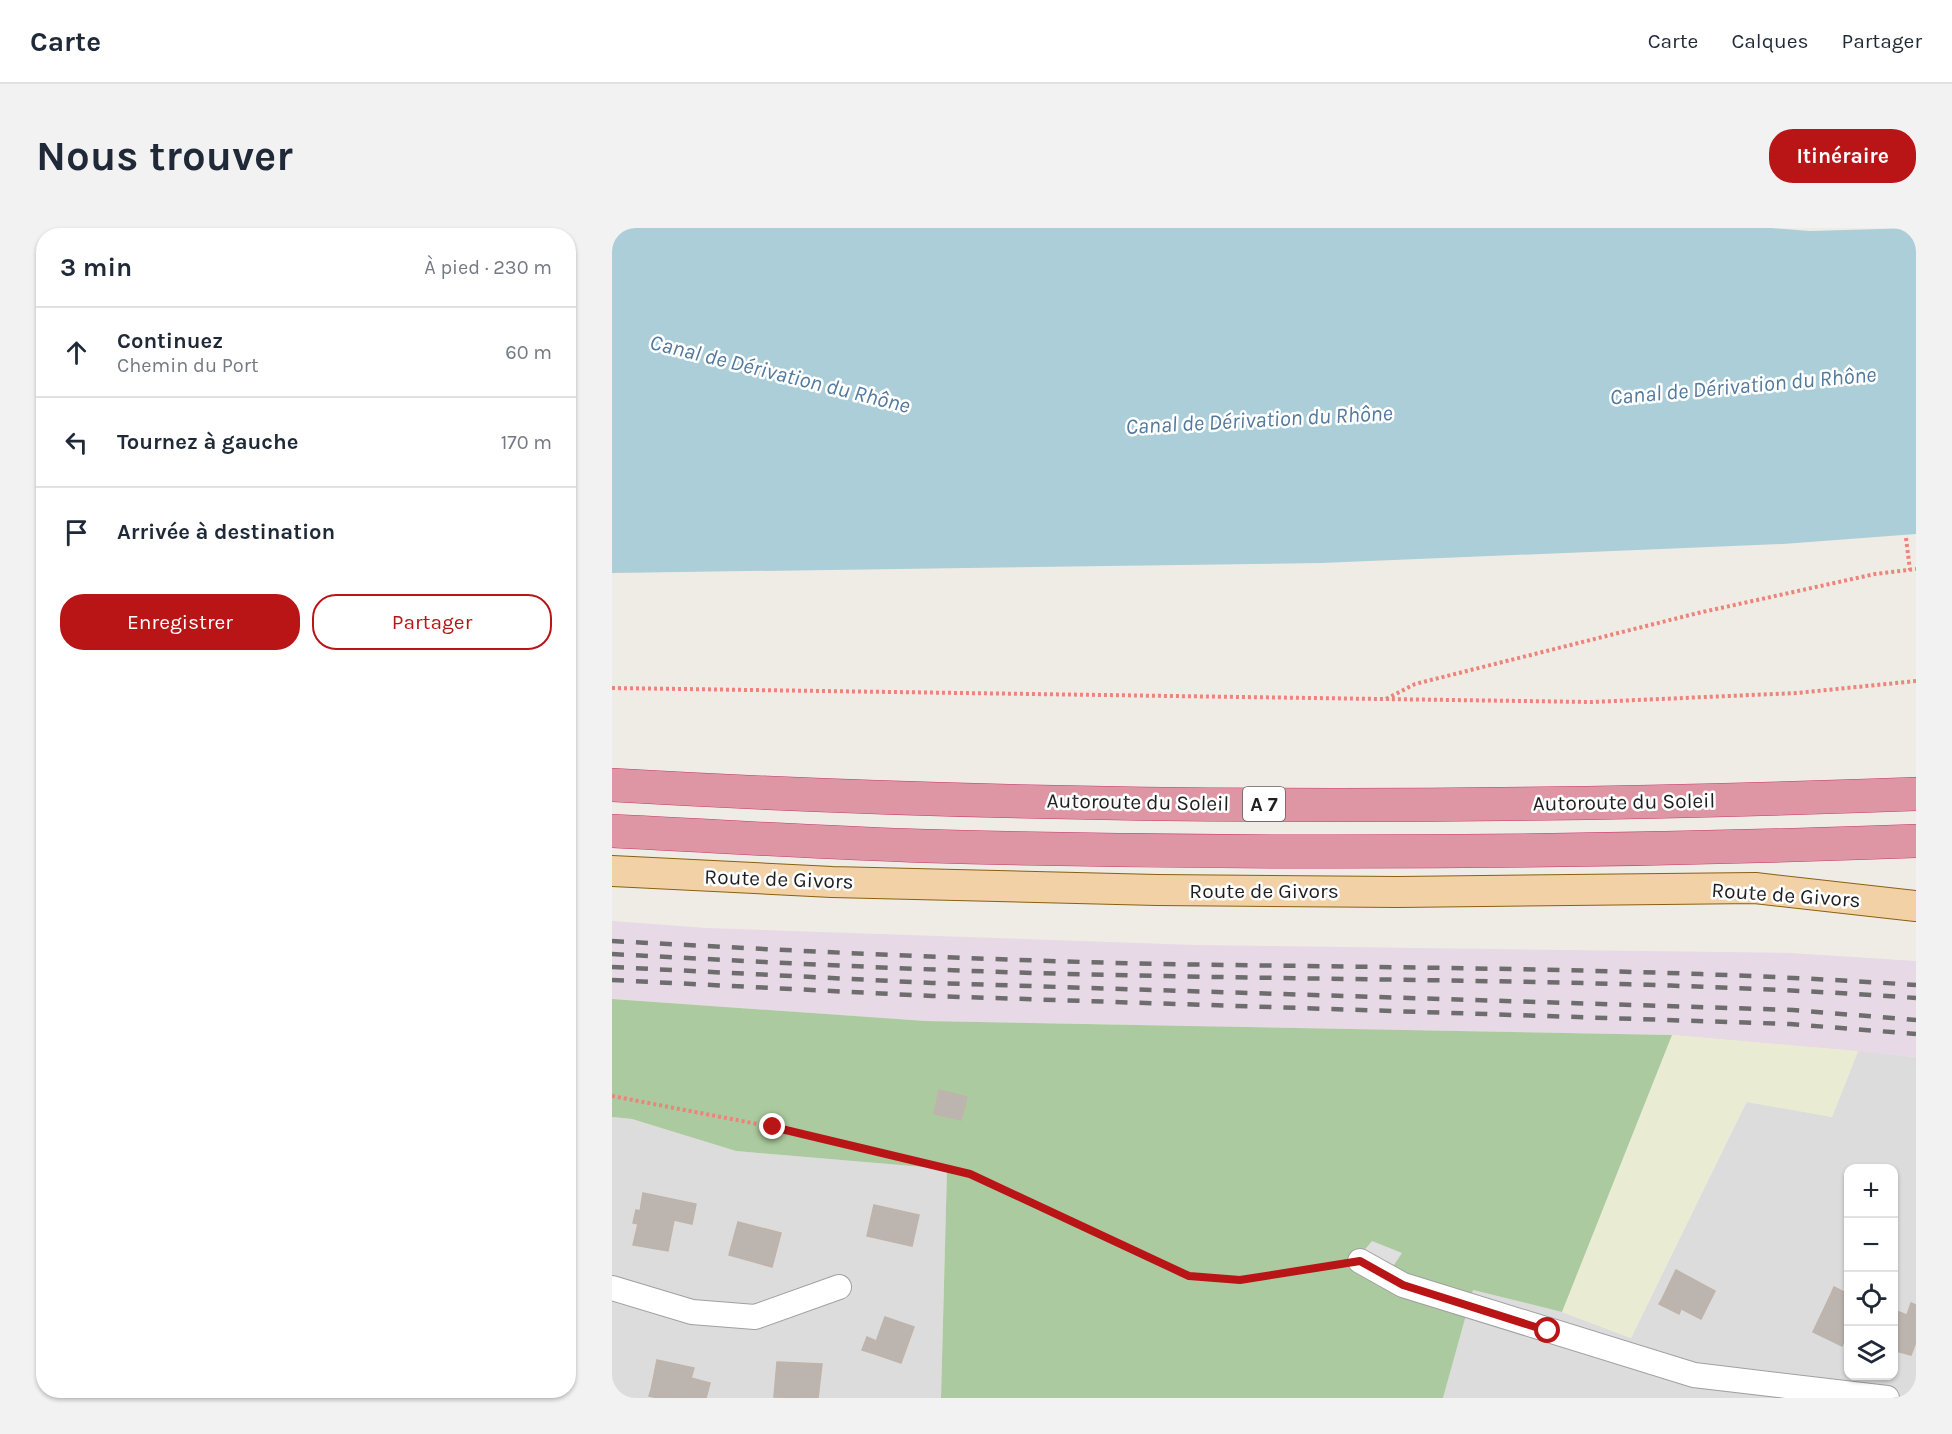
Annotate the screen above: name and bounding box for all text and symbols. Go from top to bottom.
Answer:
text: Carte [30,25,101,58]
text: Carte [1648,29,1698,53]
text: Calques [1731,29,1809,53]
text: Partager [1842,29,1922,53]
button: Itinéraire [1769,129,1916,183]
text: Nous trouver [36,131,293,181]
text: 3 min [60,252,132,283]
text: À pied · 230 m [424,256,552,279]
text: Continuez [117,328,223,354]
water label: Canal de Dérivation du Rhône [647,329,913,419]
icon: ahead [60,336,93,369]
text: 60 m [505,341,552,364]
text: Chemin du Port [117,354,259,377]
water label: Canal de Dérivation du Rhône [1609,361,1877,411]
water label: Canal de Dérivation du Rhône [1125,400,1393,440]
icon: left [60,426,93,459]
text: Tournez à gauche [117,429,298,455]
text: 170 m [501,431,552,454]
icon: arrive [60,516,93,549]
text: Arrivée à destination [117,519,335,545]
button: Enregistrer [60,594,300,650]
button: Partager [312,594,552,650]
road number: A 7 [1243,787,1285,821]
street label: Autoroute du Soleil [1046,788,1230,816]
street label: Autoroute du Soleil [1532,788,1716,816]
street label: Route de Givors [704,864,854,894]
street label: Route de Givors [1711,878,1861,912]
street label: Route de Givors [1189,879,1339,903]
route end [759,1113,785,1139]
map controls [1844,1164,1898,1380]
button: + [1844,1164,1898,1218]
button: − [1844,1218,1898,1272]
button: locate [1844,1272,1898,1326]
route start [1534,1317,1560,1343]
button: layers [1844,1326,1898,1380]

